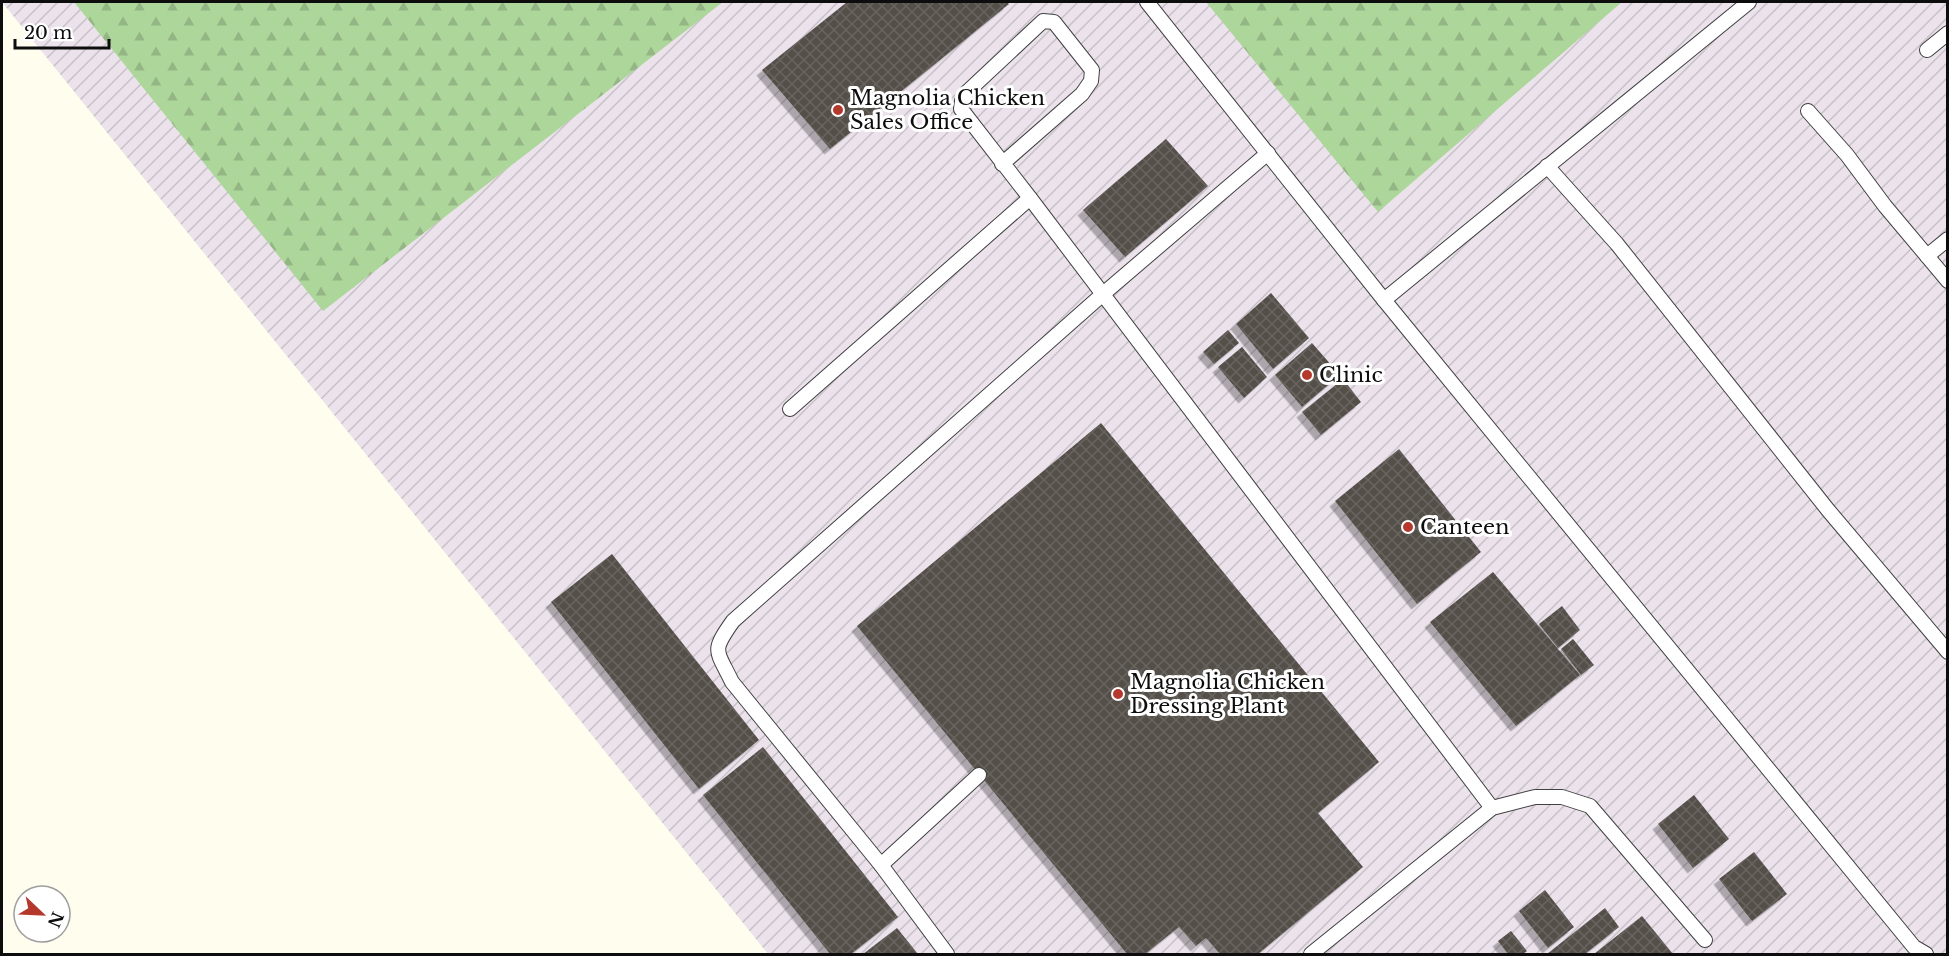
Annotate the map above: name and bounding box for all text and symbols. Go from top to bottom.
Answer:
scale bar [15,12,110,50]
text: 20 m [24,22,72,44]
place label: Magnolia Chicken Sales Office [850,85,1045,135]
marker: Magnolia Chicken Sales Office [831,103,845,117]
place label: Clinic [1319,362,1383,388]
marker: Clinic [1300,368,1314,382]
place label: Canteen [1420,514,1509,540]
marker: Canteen [1401,520,1415,534]
place label: Magnolia Chicken Dressing Plant [1130,669,1325,719]
marker: Magnolia Chicken Dressing Plant [1111,687,1125,701]
north arrow [12,884,72,944]
text: N [44,909,68,931]

